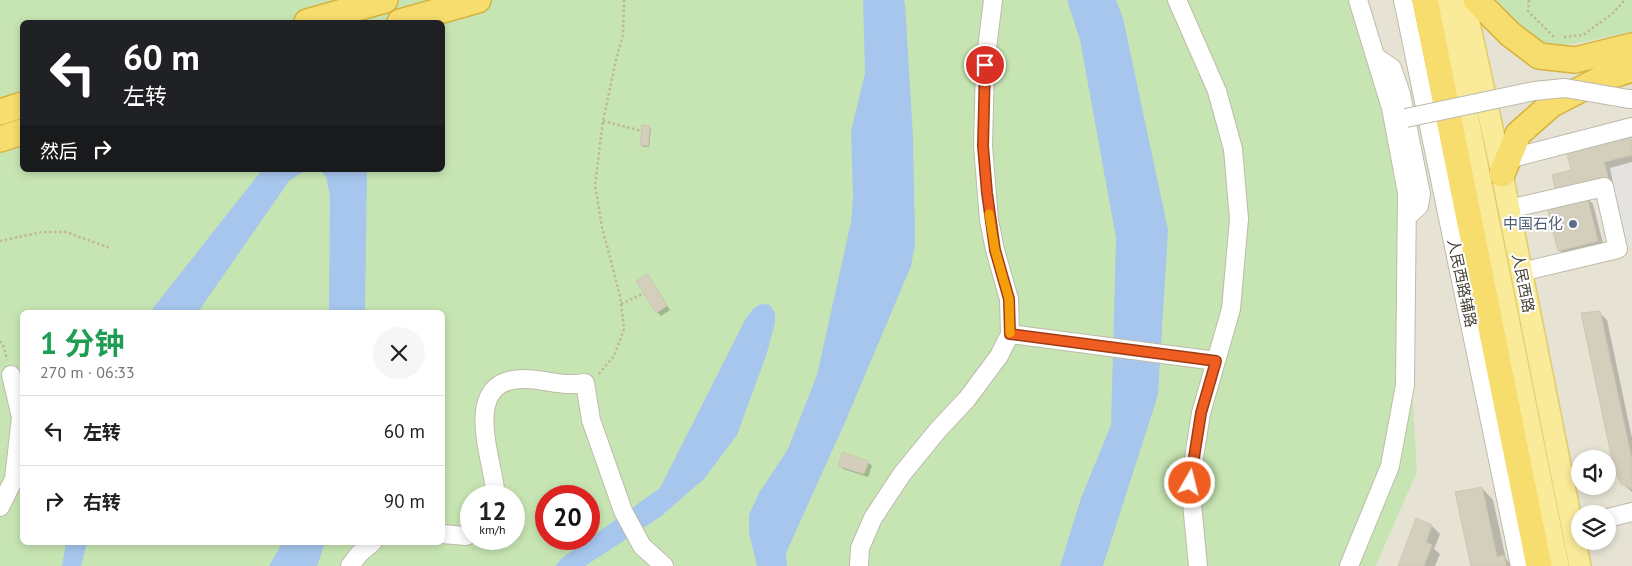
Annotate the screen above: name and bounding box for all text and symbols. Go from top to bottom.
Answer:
text: 60 m [123,34,200,80]
icon: left [40,40,105,105]
pin [964,44,1006,86]
icon: arrive [971,51,999,79]
text: 左转 [123,82,167,110]
icon: right [88,135,116,163]
text: 然后 [40,139,78,163]
place label: 中国石化 [1503,214,1563,233]
marker: 中国石化 [1567,218,1579,230]
street label: 人民西路辅路 [1444,237,1481,329]
street label: 人民西路 [1508,252,1539,314]
text: 1 分钟 [40,323,125,362]
button: close [373,327,425,379]
text: 270 m · 06:33 [40,362,135,382]
icon: left [40,417,68,445]
text: 60 m [384,419,425,443]
text: 左转 [83,420,121,444]
map controls [1571,450,1616,550]
button: sound [1571,450,1616,495]
position arrow [1163,456,1215,508]
speed limit sign: 20 [535,485,600,550]
icon: right [40,487,68,515]
text: 90 m [384,489,425,513]
text: 右转 [83,490,121,514]
text: 12 [478,495,507,527]
button: layers [1571,505,1616,550]
text: km/h [479,522,506,537]

